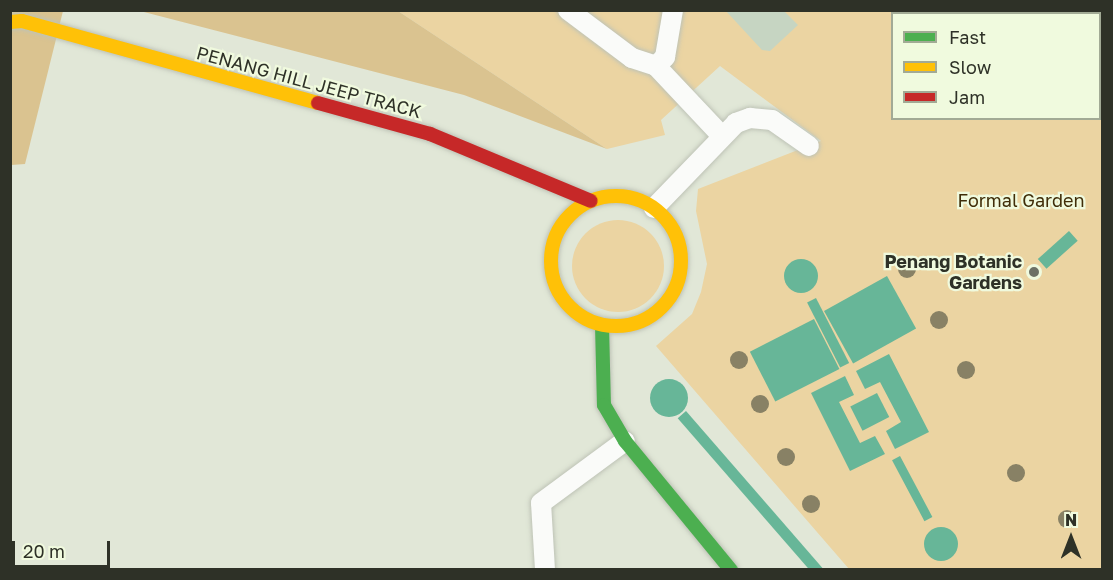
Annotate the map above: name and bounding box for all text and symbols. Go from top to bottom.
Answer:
legend [891,12,1101,120]
text: Fast [949,26,986,48]
street label: PENANG HILL JEEP TRACK [194,42,424,122]
text: Slow [949,56,991,78]
text: Jam [949,86,985,108]
park label: Formal Garden [958,189,1084,211]
place label: Penang Botanic Gardens [884,251,1022,294]
marker: Penang Botanic Gardens [1027,265,1041,279]
north arrow [1041,508,1101,568]
text: N [1065,510,1077,530]
scale bar [15,529,112,567]
text: 20 m [23,540,65,562]

